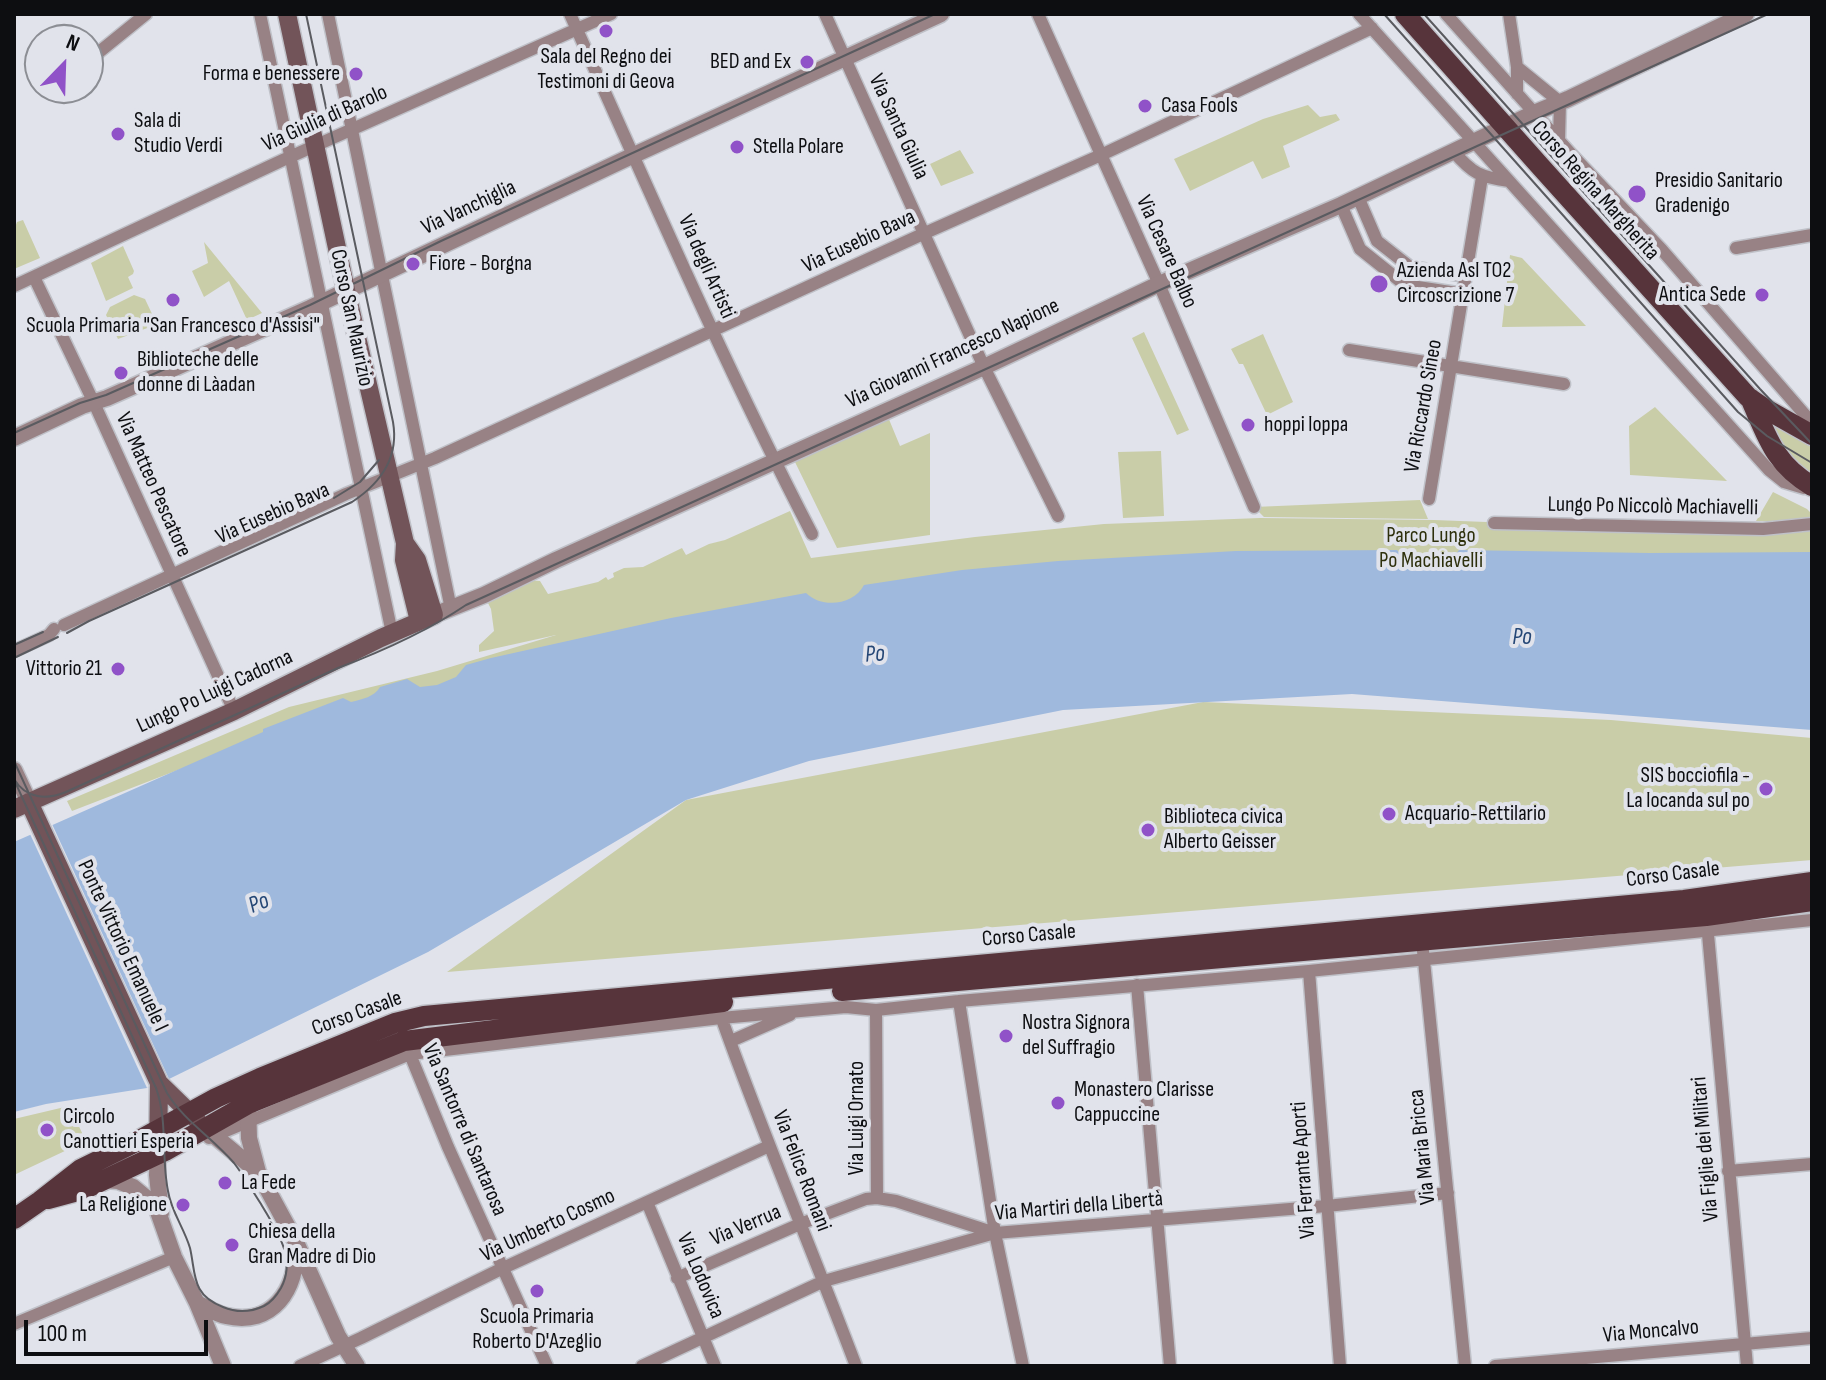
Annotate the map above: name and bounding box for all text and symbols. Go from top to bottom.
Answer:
marker: Sala del Regno dei Testimoni di Geova [597,22,615,40]
north arrow [24,24,104,104]
text: N [62,29,83,58]
place label: Sala del Regno dei Testimoni di Geova [537,44,675,96]
place label: BED and Ex [710,49,791,75]
marker: BED and Ex [798,53,816,71]
place label: Forma e benessere [203,61,340,87]
marker: Forma e benessere [347,65,365,83]
street label: Via Santa Giulia [862,70,934,184]
street label: Via Giulia di Barolo [258,80,392,158]
place label: Casa Fools [1161,93,1238,119]
marker: Casa Fools [1136,97,1154,115]
place label: Sala di Studio Verdi [134,108,223,160]
street label: Corso Regina Margherita [1525,116,1665,266]
marker: Sala di Studio Verdi [109,125,127,143]
place label: Stella Polare [753,134,844,160]
marker: Stella Polare [728,138,746,156]
place label: Presidio Sanitario Gradenigo [1655,168,1783,220]
street label: Via Vanchiglia [418,175,520,241]
marker: Presidio Sanitario Gradenigo [1626,183,1648,205]
street label: Via Cesare Balbo [1129,192,1203,312]
street label: Via Eusebio Bava [798,204,920,280]
street label: Via degli Artisti [671,211,741,323]
street label: Corso San Maurizio [324,247,378,389]
place label: Fiore - Borgna [429,251,532,277]
marker: Fiore - Borgna [404,255,422,273]
place label: Azienda Asl TO2 Circoscrizione 7 [1397,258,1514,310]
marker: Azienda Asl TO2 Circoscrizione 7 [1368,273,1390,295]
place label: Antica Sede [1659,282,1746,308]
marker: Antica Sede [1753,286,1771,304]
marker: Scuola Primaria "San Francesco d'Assisi" [164,291,182,309]
street label: Via Giovanni Francesco Napione [842,293,1064,415]
place label: Scuola Primaria "San Francesco d'Assisi" [26,313,320,339]
street label: Via Riccardo Sineo [1399,337,1449,475]
place label: Biblioteche delle donne di Làadan [137,347,259,398]
marker: Biblioteche delle donne di Làadan [112,364,130,382]
street label: Via Matteo Pescatore [109,409,197,561]
place label: hoppi loppa [1264,412,1348,438]
marker: hoppi loppa [1239,416,1257,434]
street label: Via Eusebio Bava [212,477,334,551]
street label: Lungo Po Niccolò Machiavelli [1547,492,1759,522]
park label: Parco Lungo Po Machiavelli [1379,523,1483,574]
water label: Po [1512,624,1532,652]
water label: Po [864,640,886,670]
street label: Lungo Po Luigi Cadorna [133,644,297,740]
place label: Vittorio 21 [26,656,102,682]
marker: Vittorio 21 [109,660,127,678]
place label: SIS bocciofila - La locanda sul po [1626,763,1750,814]
marker: SIS bocciofila - La locanda sul po [1757,780,1775,798]
place label: Acquario-Rettilario [1405,801,1546,827]
place label: Biblioteca civica Alberto Geisser [1164,804,1283,856]
marker: Acquario-Rettilario [1380,805,1398,823]
marker: Biblioteca civica Alberto Geisser [1139,821,1157,839]
street label: Ponte Vittorio Emanuele I [71,856,173,1036]
street label: Corso Casale [1625,856,1721,894]
water label: Po [244,887,274,921]
street label: Corso Casale [981,919,1077,953]
street label: Corso Casale [308,986,406,1042]
place label: Nostra Signora del Suffragio [1022,1010,1130,1062]
marker: Nostra Signora del Suffragio [997,1027,1015,1045]
street label: Via Santorre di Santarosa [416,1040,512,1220]
street label: Via Luigi Ornato [844,1061,870,1175]
street label: Via Figlie dei Militari [1687,1075,1725,1223]
place label: Monastero Clarisse Cappuccine [1074,1077,1214,1128]
street label: Via Maria Bricca [1404,1088,1442,1206]
marker: Monastero Clarisse Cappuccine [1049,1094,1067,1112]
street label: Via Ferrante Aporti [1286,1101,1322,1239]
place label: Circolo Canottieri Esperia [63,1104,194,1156]
street label: Via Felice Romani [766,1107,836,1235]
marker: Circolo Canottieri Esperia [38,1121,56,1139]
place label: La Fede [241,1170,296,1196]
marker: La Fede [216,1174,234,1192]
street label: Via Umberto Cosmo [477,1183,619,1269]
street label: Via Martiri della Libertà [994,1186,1164,1228]
place label: La Religione [79,1192,167,1218]
marker: La Religione [174,1196,192,1214]
street label: Via Verrua [707,1199,785,1253]
place label: Chiesa della Gran Madre di Dio [248,1219,376,1270]
street label: Via Lodovica [670,1229,730,1323]
marker: Chiesa della Gran Madre di Dio [223,1236,241,1254]
marker: Scuola Primaria Roberto D'Azeglio [528,1282,546,1300]
scale bar [28,1304,212,1354]
place label: Scuola Primaria Roberto D'Azeglio [472,1304,602,1356]
street label: Via Moncalvo [1602,1315,1700,1349]
text: 100 m [38,1319,87,1348]

